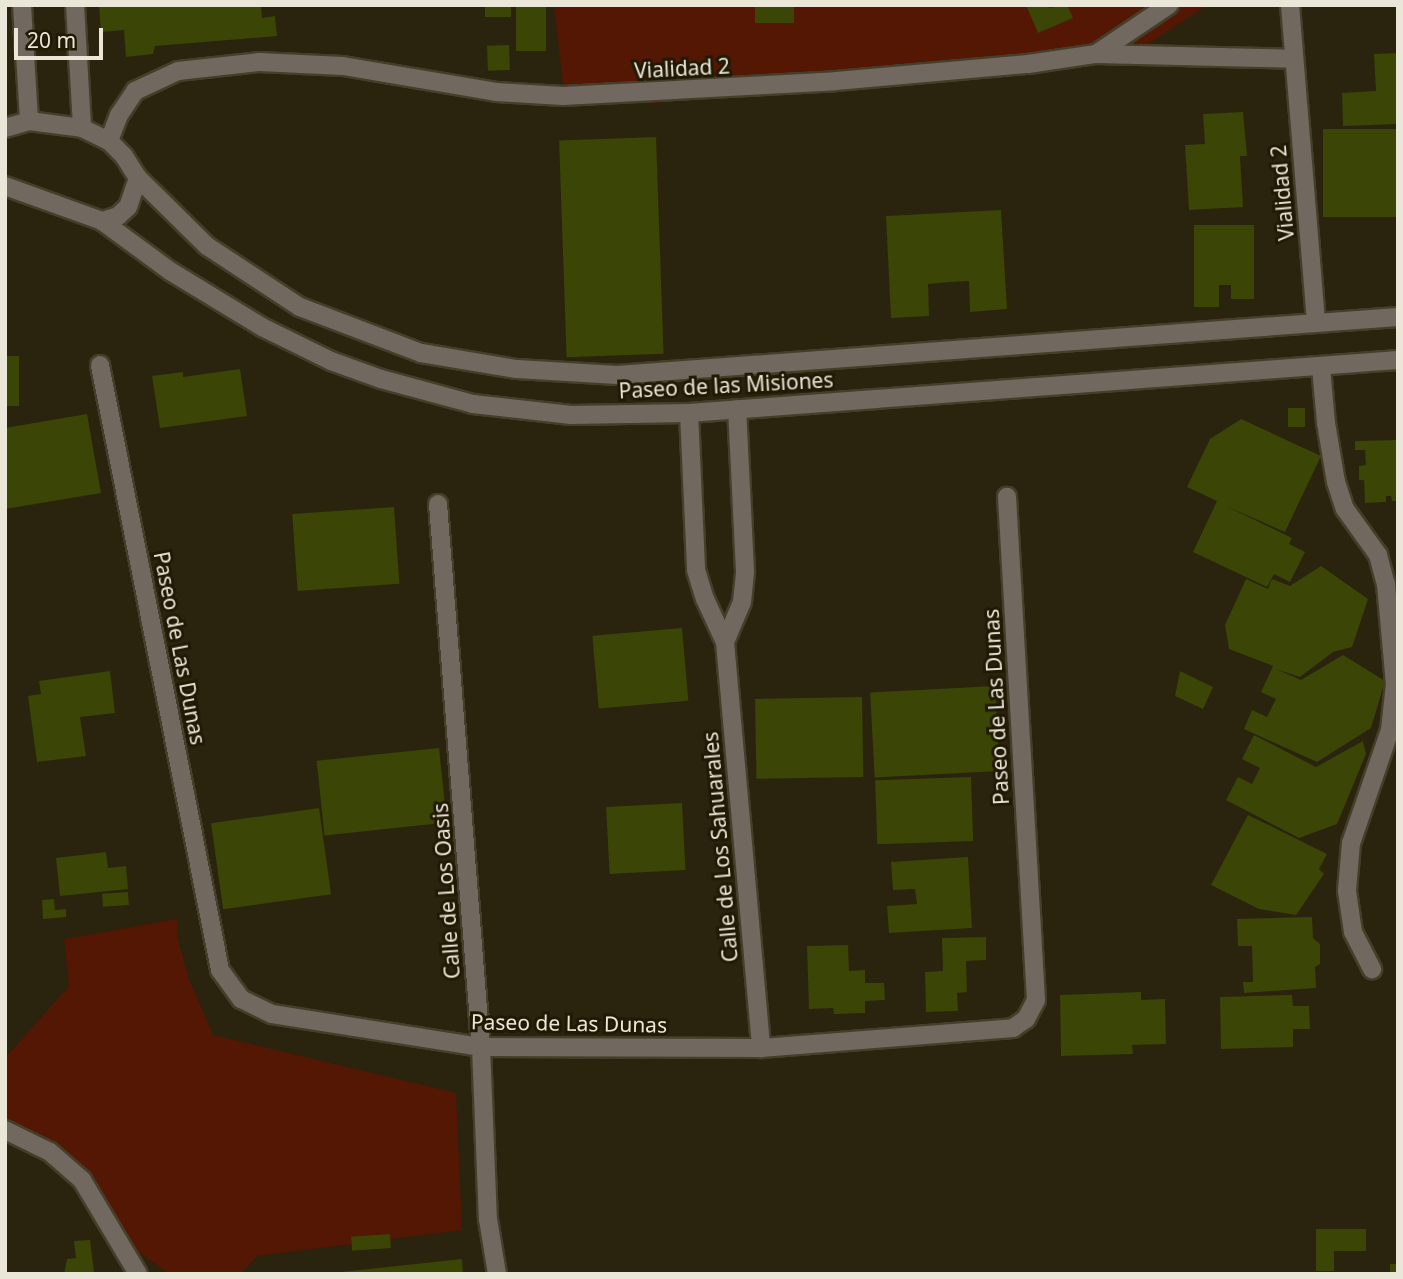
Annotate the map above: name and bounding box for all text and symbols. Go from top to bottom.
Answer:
scale bar [18,14,107,58]
text: 20 m [27,26,76,54]
street label: Vialidad 2 [634,53,730,83]
street label: Vialidad 2 [1265,144,1299,242]
street label: Paseo de las Misiones [618,367,834,403]
street label: Paseo de Las Dunas [149,549,211,747]
street label: Paseo de Las Dunas [978,608,1014,806]
street label: Calle de Los Sahuarales [697,731,743,963]
street label: Calle de Los Oasis [427,802,465,980]
street label: Paseo de Las Dunas [471,1009,667,1037]

